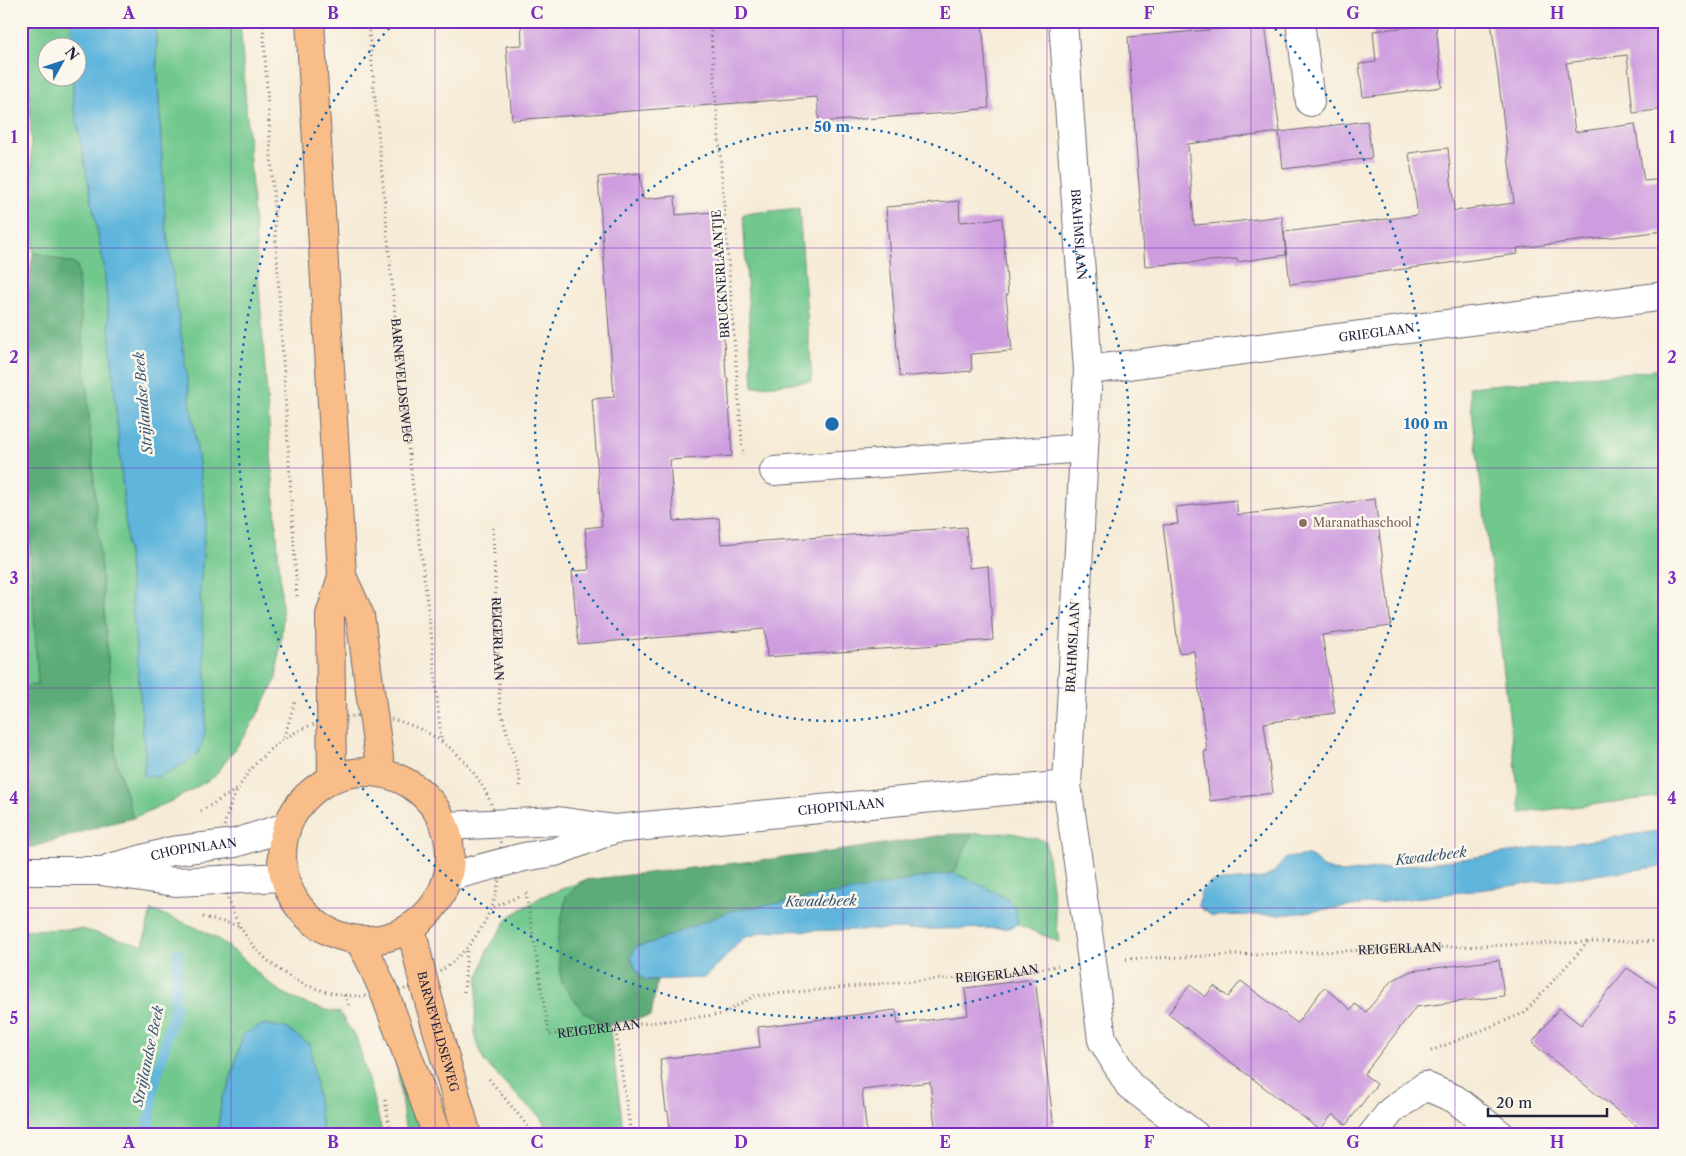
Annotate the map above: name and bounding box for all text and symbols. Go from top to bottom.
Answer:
text: A [122,3,136,23]
text: B [327,3,339,23]
text: C [531,3,543,23]
text: D [734,3,748,23]
text: E [939,3,951,23]
text: F [1144,3,1155,23]
text: G [1346,3,1360,23]
text: H [1550,3,1564,23]
north arrow [38,38,88,88]
text: N [61,43,83,64]
text: 50 m [814,117,850,136]
text: 1 [10,127,18,147]
text: 1 [1668,127,1676,147]
street label: BRAHMSLAAN [1068,188,1090,281]
street label: BRUCKNERLAANTJE [709,209,732,339]
street label: BARNEVELDSEWEG [388,317,416,444]
street label: GRIEGLAAN [1338,320,1416,345]
text: 2 [9,347,19,367]
text: 2 [1667,347,1677,367]
water label: Strijlandse Beek [130,351,157,456]
text: 100 m [1404,414,1448,433]
centre of rings [823,415,841,433]
place label: Maranathaschool [1313,515,1412,530]
marker: Maranathaschool [1297,517,1309,529]
text: 3 [9,568,19,588]
text: 3 [1667,568,1677,588]
street label: REIGERLAAN [489,597,507,681]
street label: BRAHMSLAAN [1063,601,1082,693]
text: 4 [9,788,19,808]
text: 4 [1667,788,1677,808]
street label: CHOPINLAAN [797,795,885,818]
street label: CHOPINLAAN [149,835,238,864]
water label: Kwadebeek [1393,843,1468,869]
water label: Kwadebeek [784,891,858,911]
street label: REIGERLAAN [1358,939,1442,957]
street label: REIGERLAAN [955,961,1040,985]
street label: BARNEVELDSEWEG [414,970,463,1094]
water label: Strijlandse Beek [128,1003,168,1109]
text: 5 [10,1008,19,1028]
text: 5 [1668,1008,1677,1028]
street label: REIGERLAAN [556,1016,641,1041]
scale bar [1488,1086,1607,1118]
text: 20 m [1496,1093,1532,1112]
text: A [122,1132,136,1152]
text: B [327,1132,339,1152]
text: C [531,1132,543,1152]
text: D [734,1132,748,1152]
text: E [939,1132,951,1152]
text: F [1144,1132,1155,1152]
text: G [1346,1132,1360,1152]
text: H [1550,1132,1564,1152]

